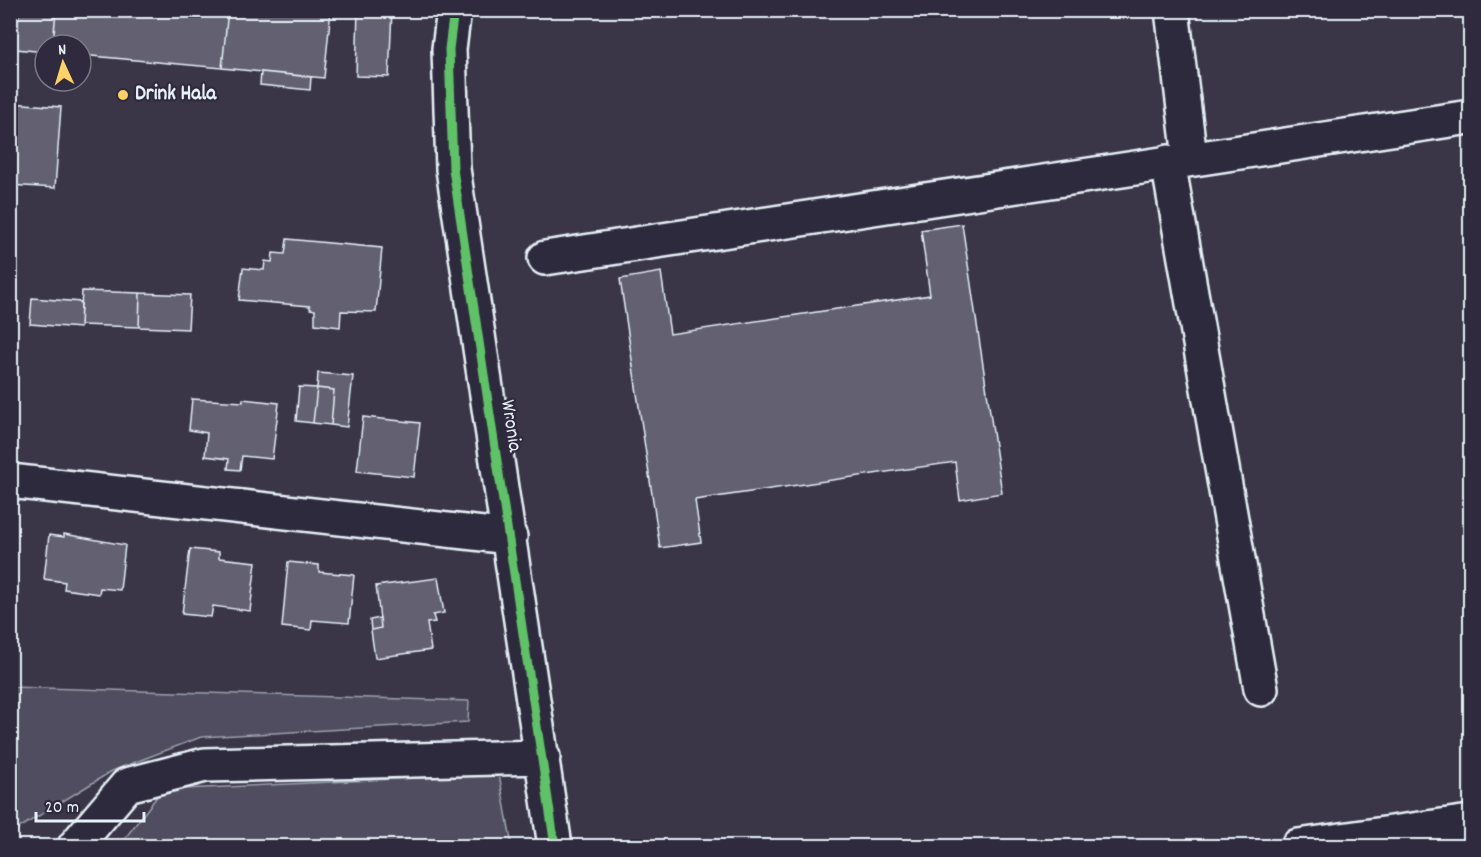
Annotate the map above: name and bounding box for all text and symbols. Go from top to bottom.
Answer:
north arrow [33,33,93,93]
text: N [57,39,67,62]
place label: Drink Hala [135,80,217,110]
marker: Drink Hala [116,88,130,102]
street label: Wronia [491,398,529,455]
scale bar [36,785,144,823]
text: 20 m [45,796,79,821]

